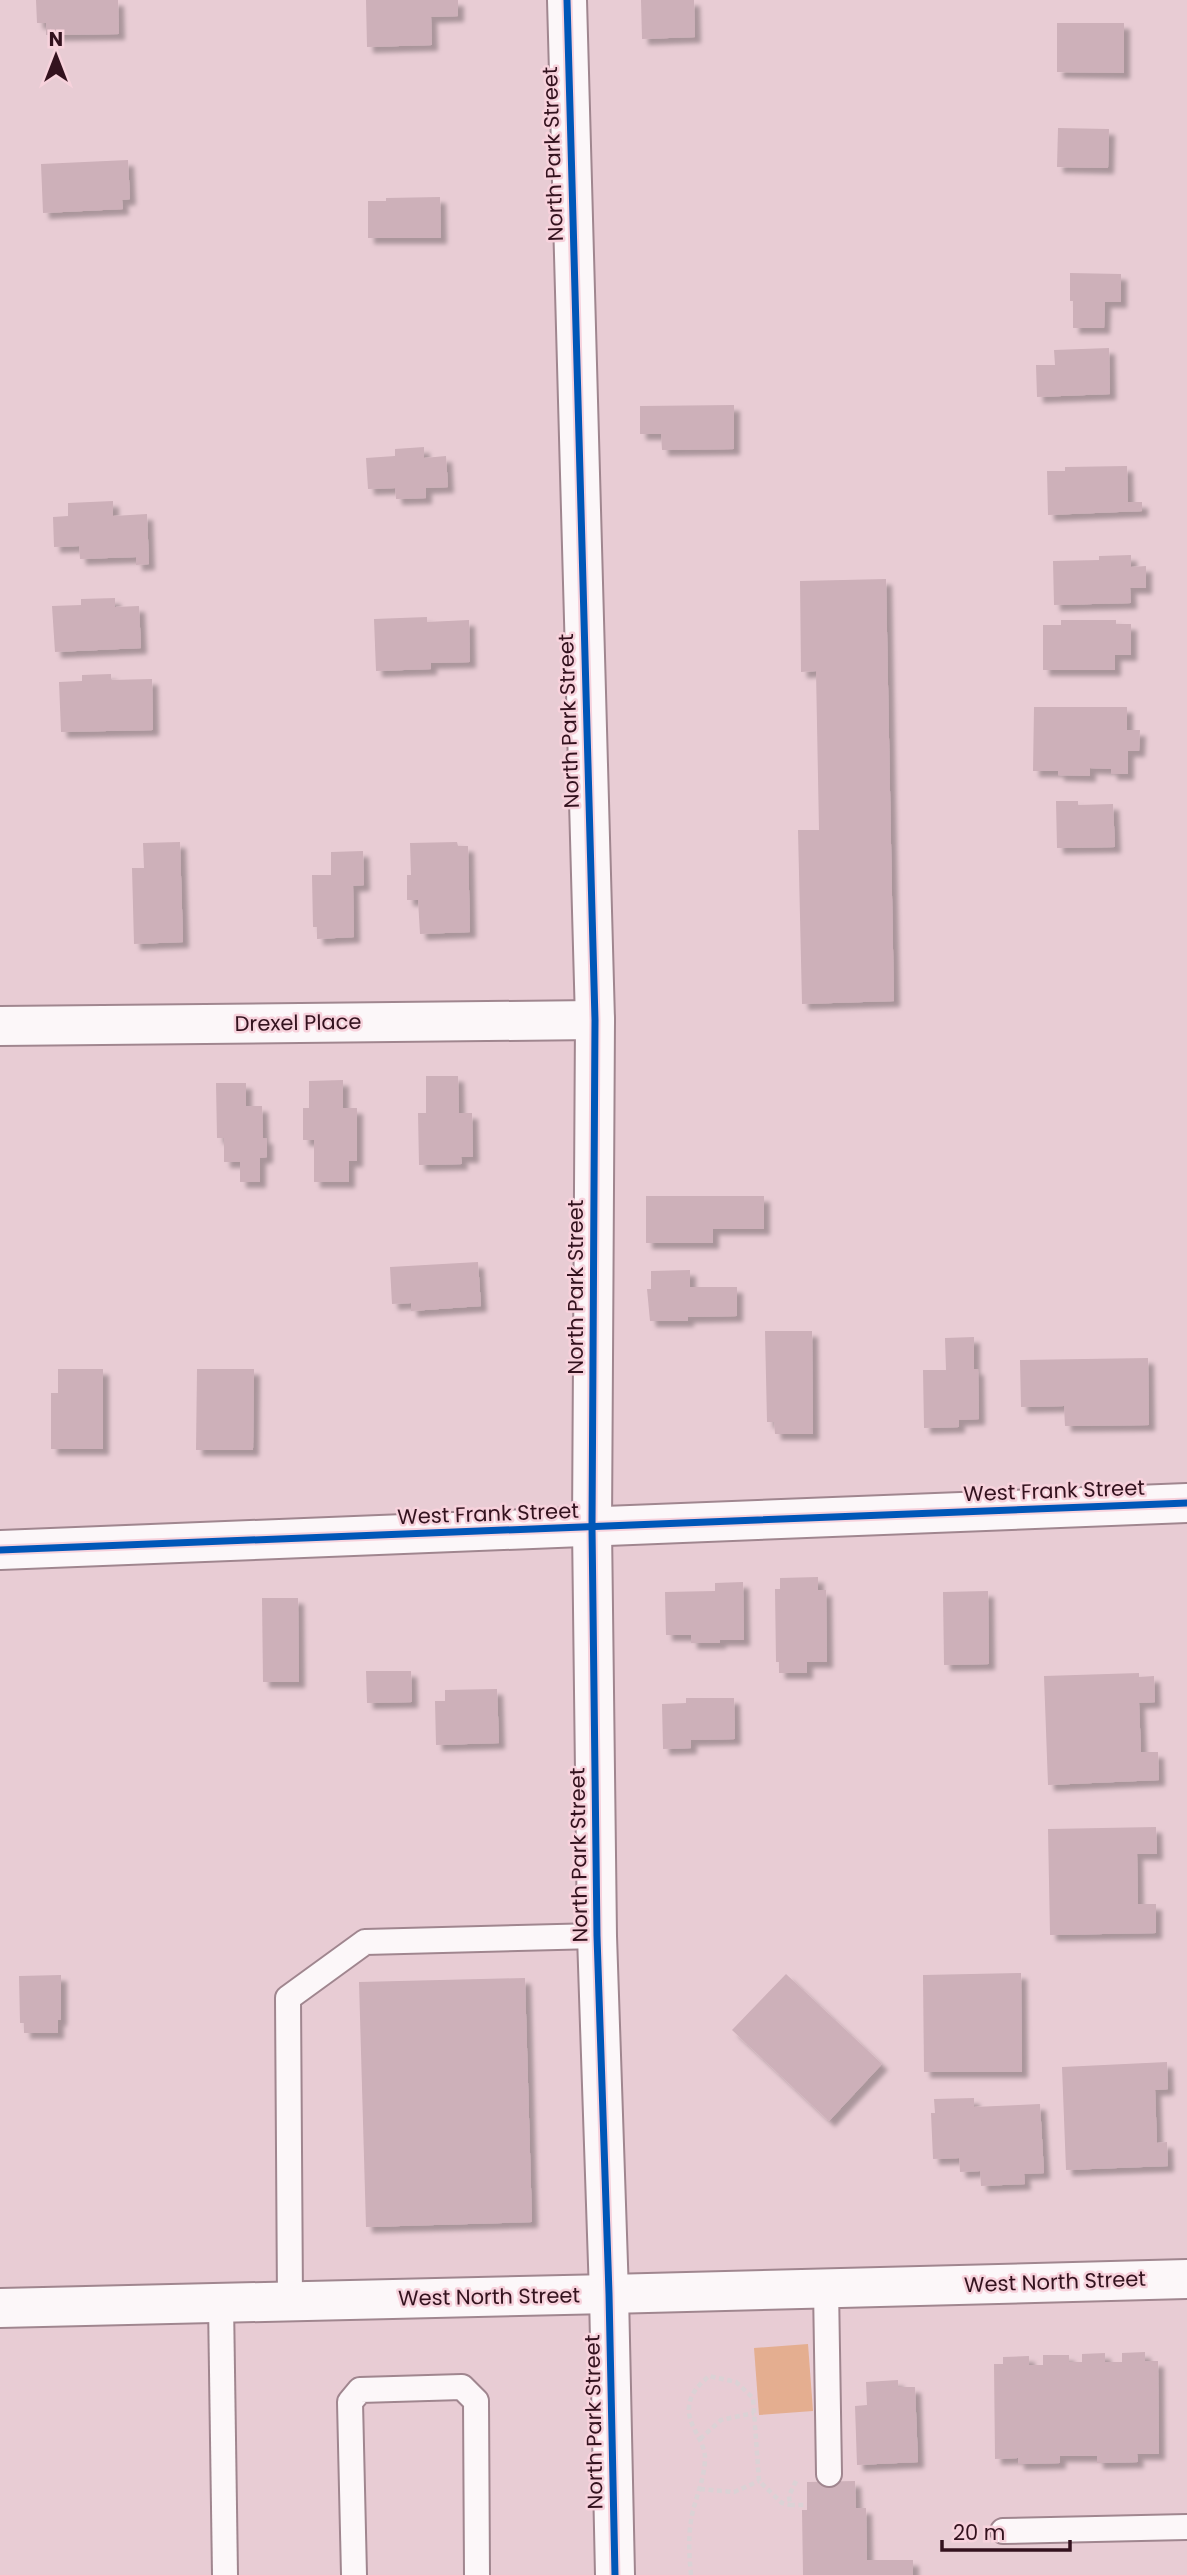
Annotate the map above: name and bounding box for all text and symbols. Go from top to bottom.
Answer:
north arrow [21,21,91,91]
text: N [49,26,63,53]
street label: North Park Street [535,66,570,242]
street label: North Park Street [551,633,586,809]
street label: Drexel Place [234,1007,362,1038]
street label: North Park Street [561,1200,590,1374]
street label: West Frank Street [963,1473,1145,1508]
street label: West Frank Street [397,1496,579,1531]
street label: North Park Street [562,1767,595,1943]
street label: West North Street [964,2264,1146,2299]
street label: West North Street [398,2280,580,2313]
street label: North Park Street [577,2334,610,2510]
scale bar [942,2508,1070,2552]
text: 20 m [953,2518,1006,2547]

